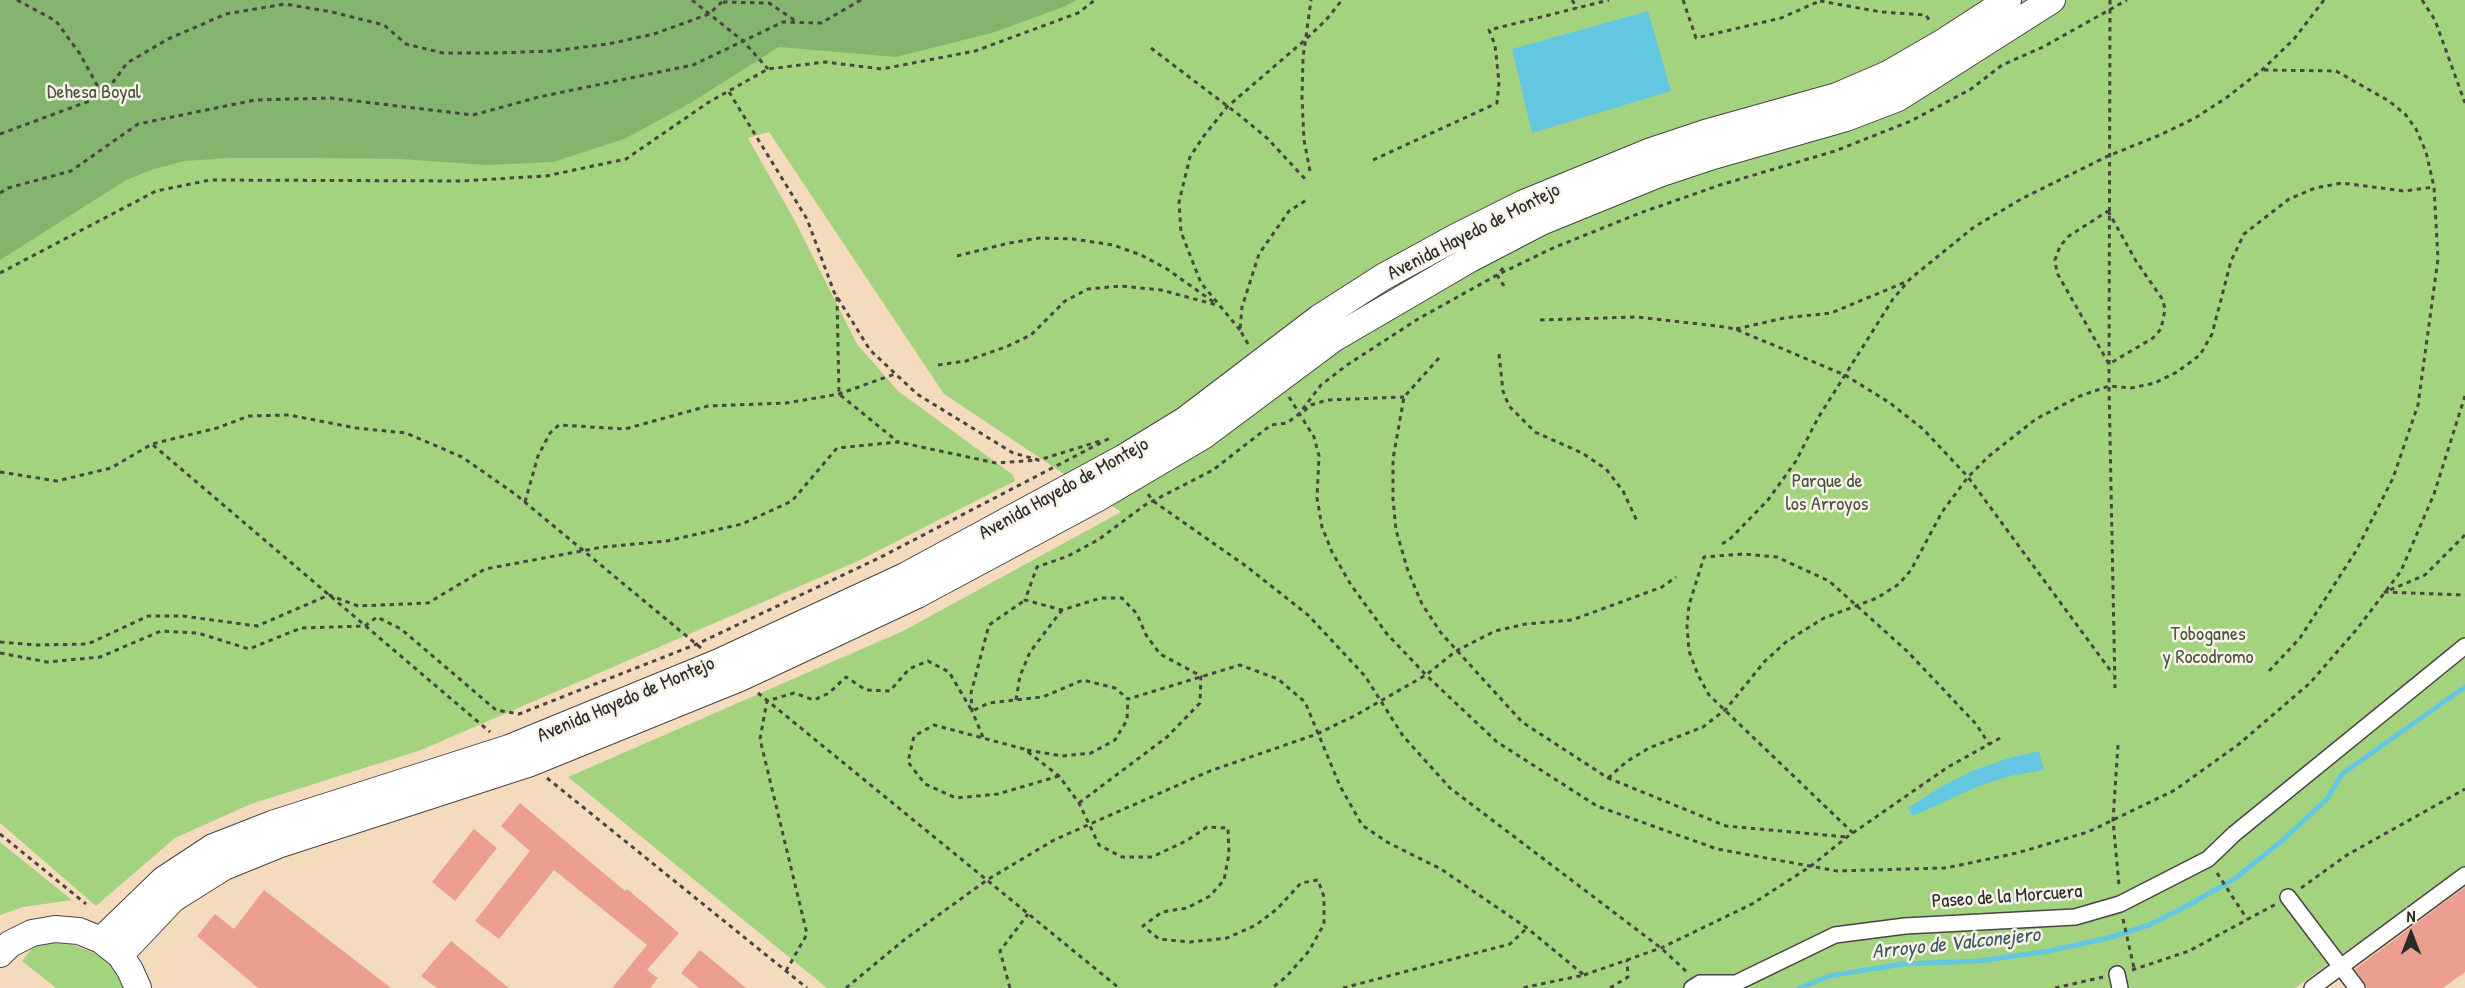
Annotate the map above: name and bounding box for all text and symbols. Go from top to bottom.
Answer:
park label: Dehesa Boyal [47,81,141,105]
street label: Avenida Hayedo de Montejo [1384,178,1564,286]
street label: Avenida Hayedo de Montejo [975,432,1153,546]
park label: Parque de los Arroyos [1785,470,1869,517]
park label: Toboganes y Rocodromo [2162,623,2254,670]
street label: Avenida Hayedo de Montejo [534,652,718,748]
street label: Paseo de la Morcuera [1931,880,2083,914]
north arrow [2381,904,2441,964]
text: N [2407,905,2415,927]
water label: Arroyo de Valconejero [1871,923,2041,965]

